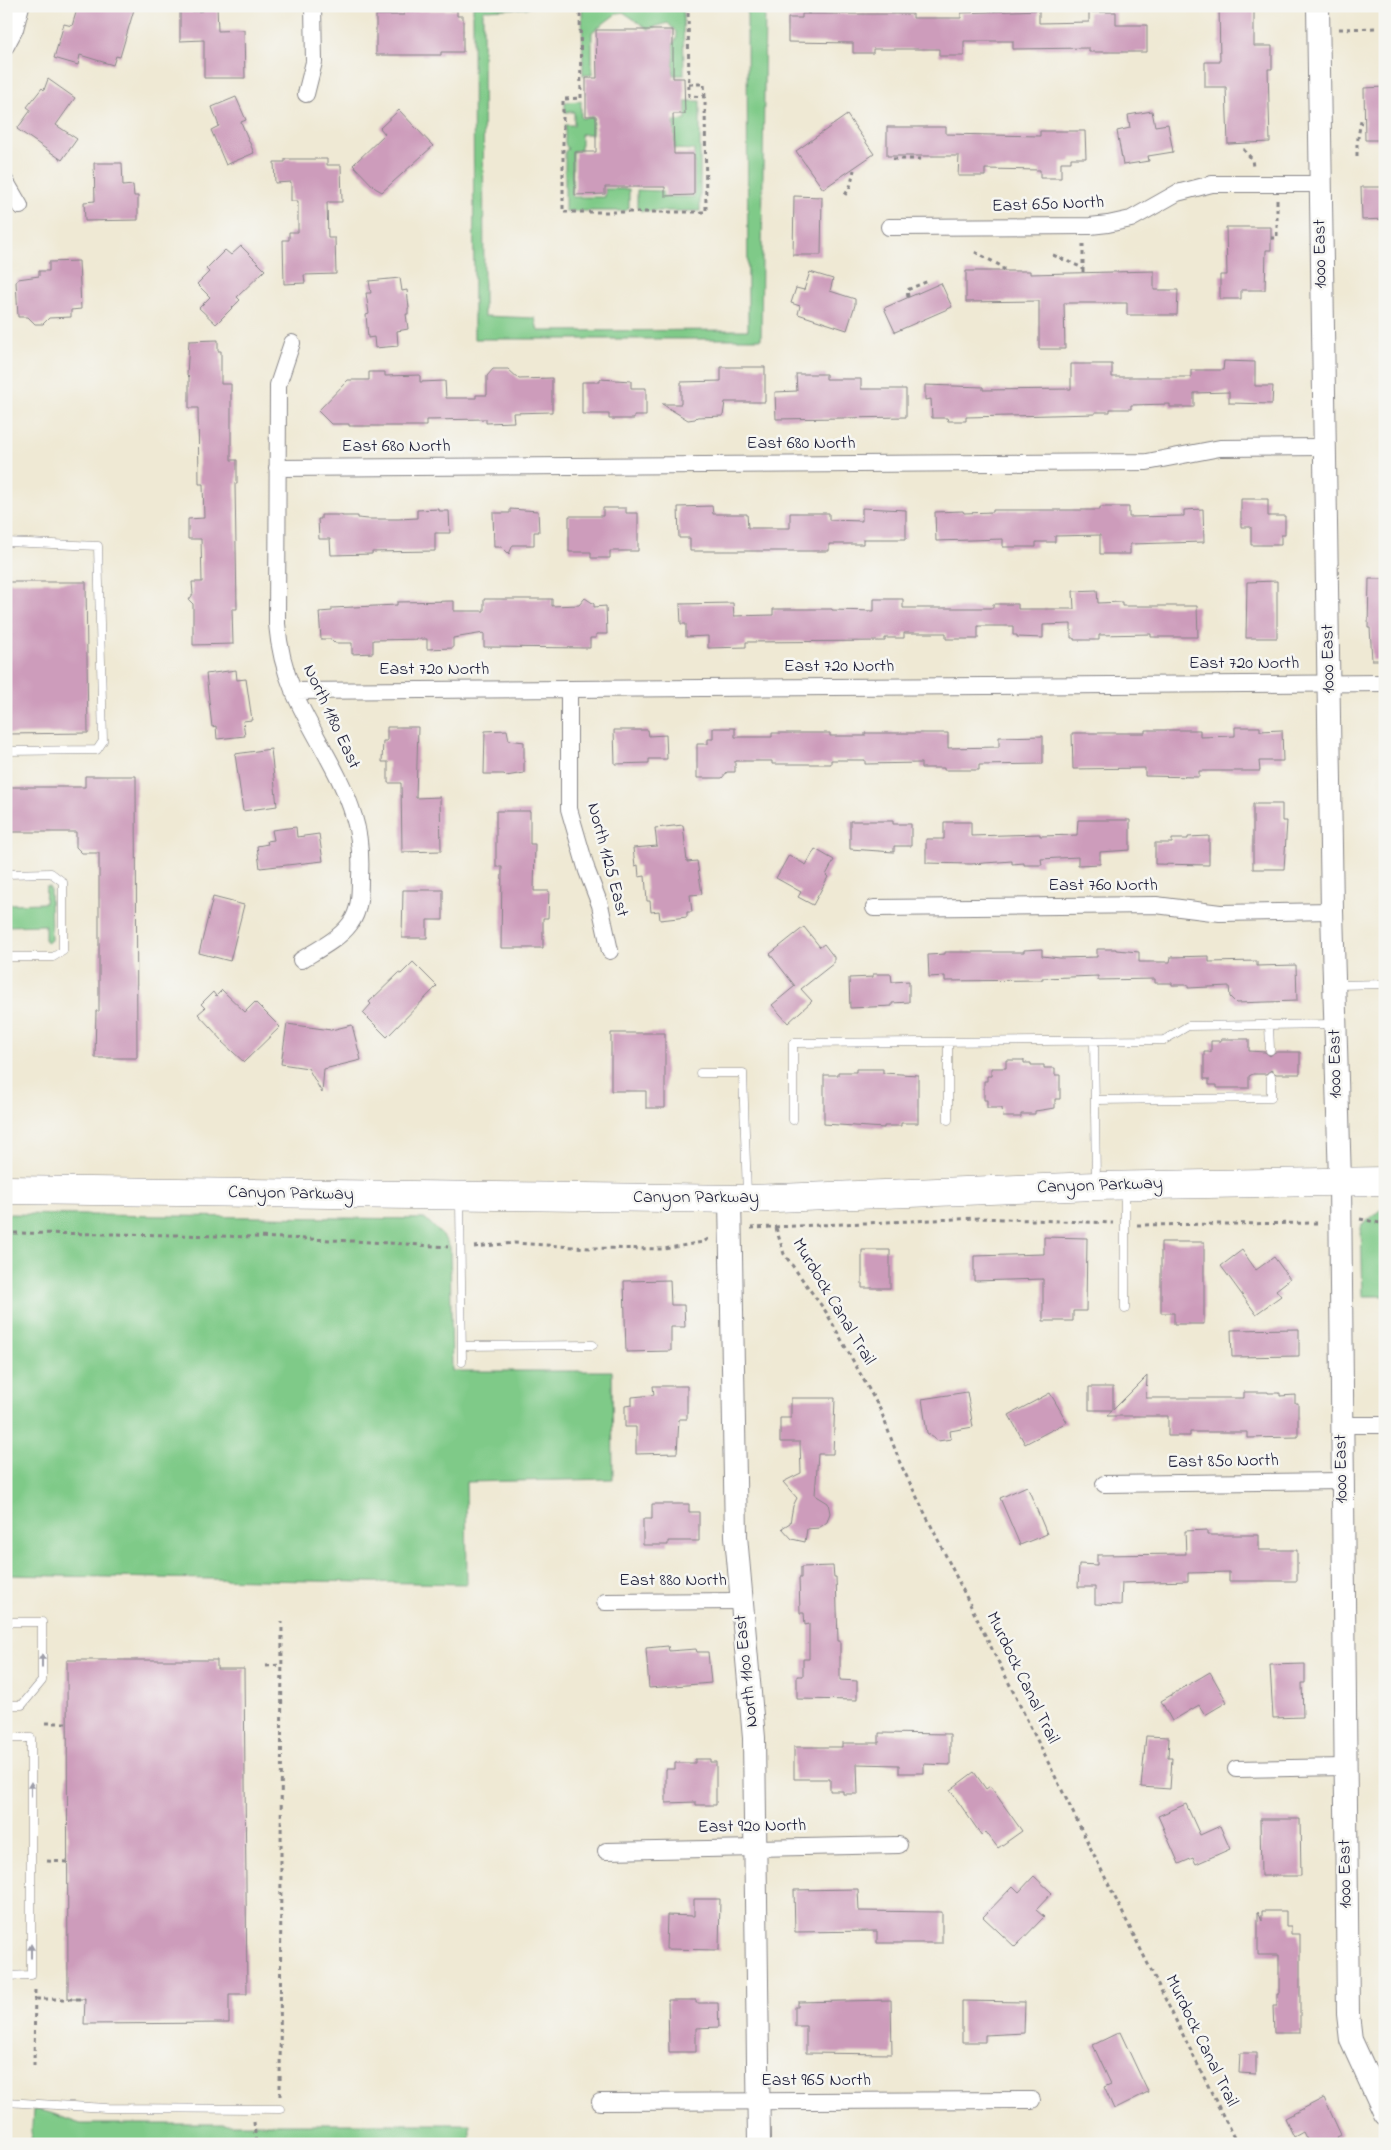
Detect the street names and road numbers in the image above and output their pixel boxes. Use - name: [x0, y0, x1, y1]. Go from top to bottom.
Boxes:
- street label: East 650 North: [991, 190, 1105, 220]
- street label: 1000 East: [1307, 219, 1335, 289]
- street label: East 680 North: [747, 431, 855, 457]
- street label: East 680 North: [342, 434, 450, 460]
- street label: 1000 East: [1315, 624, 1343, 694]
- street label: East 720 North: [1189, 651, 1299, 677]
- street label: East 720 North: [784, 654, 894, 680]
- street label: East 720 North: [379, 657, 489, 683]
- street label: North 1180 East: [295, 661, 367, 773]
- street label: North 1125 East: [579, 800, 635, 920]
- street label: East 760 North: [1048, 873, 1158, 899]
- street label: 1000 East: [1322, 1029, 1350, 1099]
- street label: Canyon Parkway: [1037, 1171, 1163, 1201]
- street label: Canyon Parkway: [228, 1180, 354, 1208]
- street label: Canyon Parkway: [633, 1185, 759, 1211]
- street label: Murdock Canal Trail: [785, 1234, 881, 1370]
- street label: 1000 East: [1328, 1434, 1356, 1504]
- street label: East 850 North: [1167, 1448, 1279, 1476]
- street label: East 880 North: [619, 1568, 727, 1594]
- street label: Murdock Canal Trail: [979, 1607, 1065, 1749]
- street label: North 1100 East: [728, 1613, 766, 1729]
- street label: East 920 North: [697, 1813, 807, 1841]
- street label: 1000 East: [1332, 1839, 1360, 1909]
- street label: Murdock Canal Trail: [1158, 1970, 1244, 2112]
- street label: East 965 North: [761, 2068, 871, 2094]

